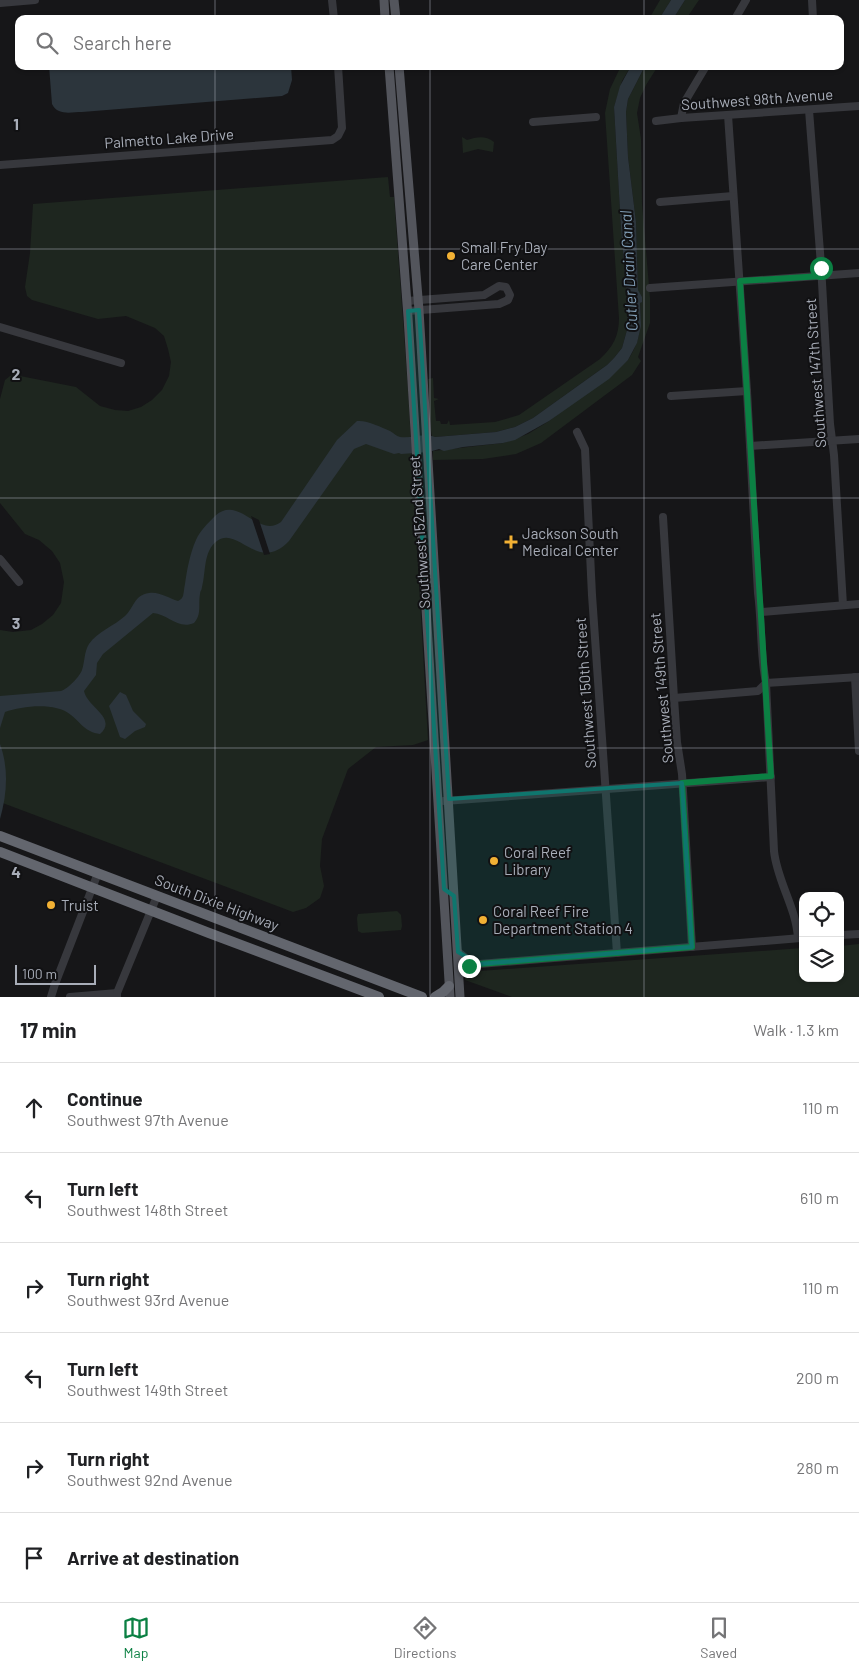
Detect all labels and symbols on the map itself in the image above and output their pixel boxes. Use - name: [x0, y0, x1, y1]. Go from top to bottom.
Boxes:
- street label: Southwest 98th Avenue: [680, 85, 834, 113]
- text: 1: [13, 114, 19, 133]
- street label: Palmetto Lake Drive: [104, 124, 234, 152]
- water label: Cutler Drain Canal: [615, 210, 641, 332]
- place label: Small Fry Day Care Center: [461, 238, 548, 273]
- marker: Small Fry Day Care Center: [445, 250, 457, 262]
- route start: [810, 257, 833, 280]
- street label: Southwest 147th Street: [801, 297, 829, 449]
- text: 2: [12, 364, 21, 383]
- street label: Southwest 152nd Street: [405, 455, 433, 609]
- place label: Jackson South Medical Center: [522, 524, 619, 559]
- marker: Jackson South Medical Center: [504, 535, 518, 549]
- street label: Southwest 149th Street: [645, 612, 677, 764]
- text: 3: [12, 613, 20, 632]
- street label: Southwest 150th Street: [571, 617, 599, 769]
- place label: Coral Reef Library: [504, 843, 571, 878]
- marker: Coral Reef Library: [488, 855, 500, 867]
- text: 4: [11, 862, 21, 881]
- street label: South Dixie Highway: [152, 870, 282, 934]
- place label: Truist: [61, 896, 99, 914]
- marker: Truist: [45, 899, 57, 911]
- place label: Coral Reef Fire Department Station 4: [493, 902, 633, 937]
- marker: Coral Reef Fire Department Station 4: [477, 914, 489, 926]
- route end: [458, 955, 481, 978]
- scale bar: [15, 962, 96, 985]

